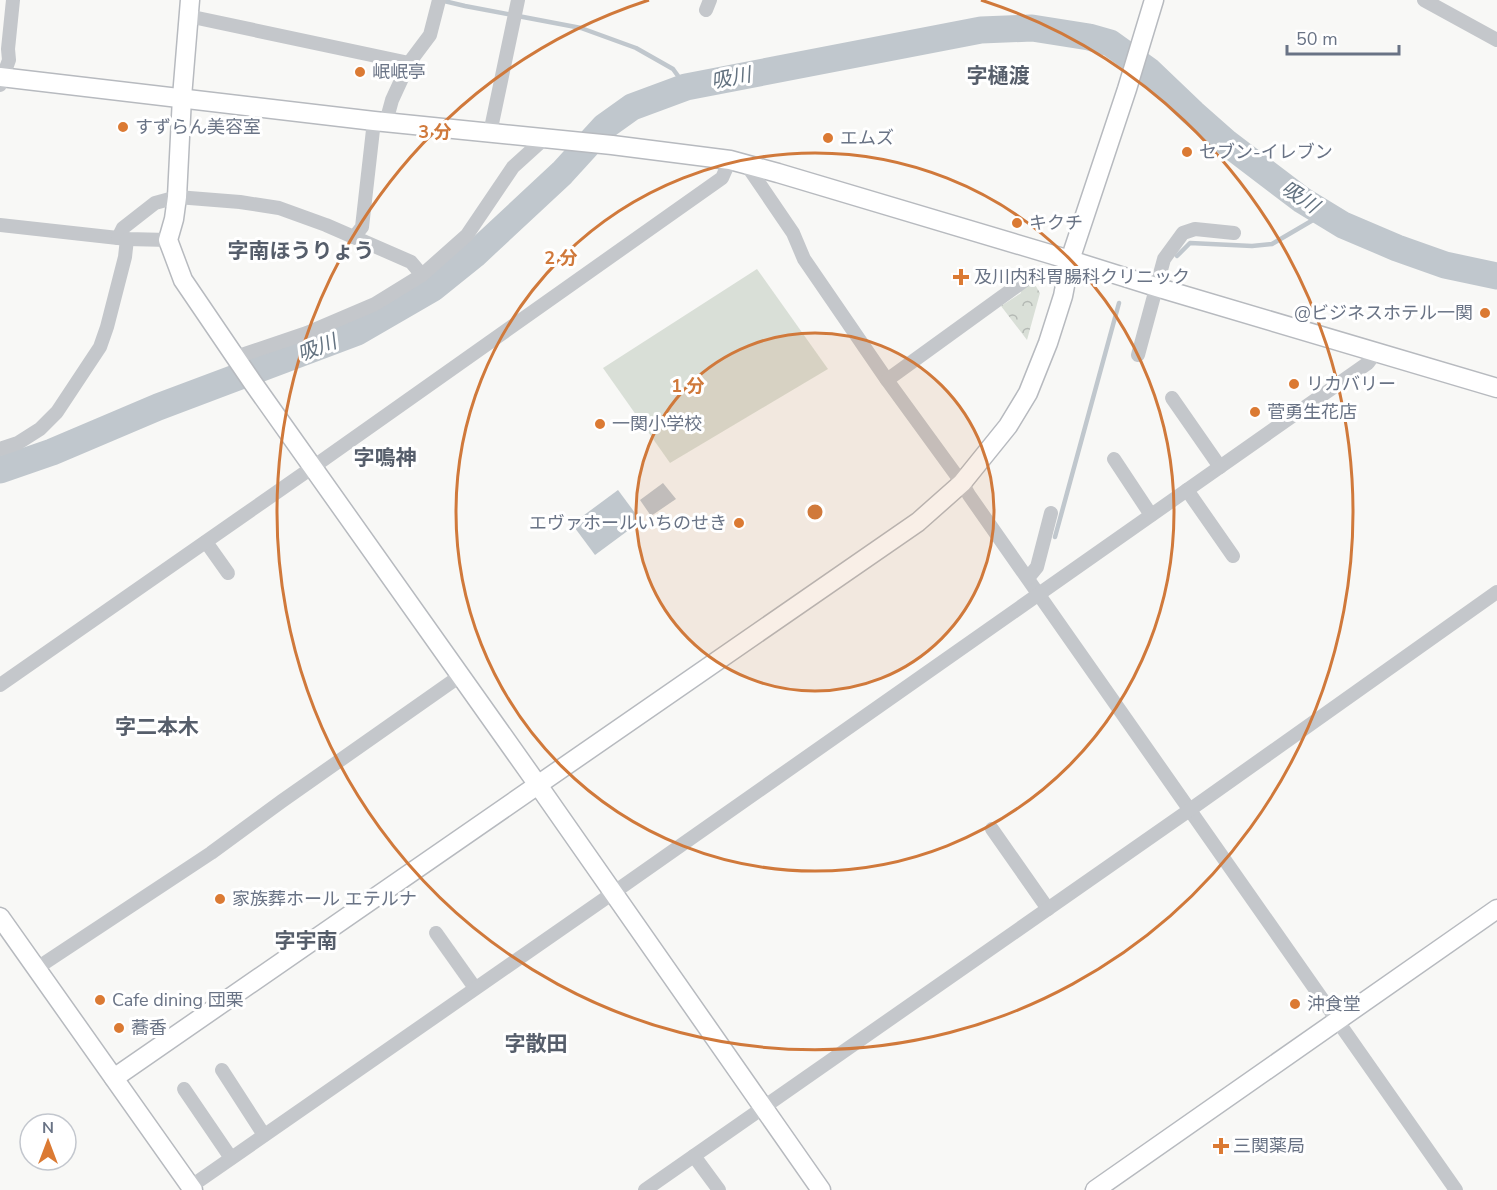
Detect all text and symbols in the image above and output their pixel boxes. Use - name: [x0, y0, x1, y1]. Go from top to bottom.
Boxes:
- scale bar: [1287, 18, 1400, 56]
- text: 50 m: [1296, 27, 1338, 51]
- place label: 岷岷亭: [372, 60, 426, 84]
- water label: 吸川: [709, 61, 755, 95]
- district label: 字樋渡: [967, 62, 1030, 90]
- marker: 岷岷亭: [353, 65, 367, 79]
- place label: すずらん美容室: [135, 115, 261, 139]
- marker: すずらん美容室: [116, 120, 130, 134]
- text: 3 分: [418, 120, 452, 144]
- place label: エムズ: [840, 126, 894, 150]
- marker: エムズ: [821, 131, 835, 145]
- place label: セブン-イレブン: [1199, 140, 1333, 164]
- marker: セブン-イレブン: [1180, 145, 1194, 159]
- water label: 吸川: [1276, 175, 1326, 220]
- place label: キクチ: [1029, 211, 1083, 235]
- marker: キクチ: [1010, 216, 1024, 230]
- district label: 字南ほうりょう: [228, 237, 375, 265]
- text: 2 分: [544, 246, 578, 270]
- place label: 及川内科胃腸科クリニック: [974, 265, 1190, 289]
- marker: 及川内科胃腸科クリニック: [952, 268, 970, 286]
- place label: @ビジネスホテル一関: [1294, 301, 1473, 325]
- marker: @ビジネスホテル一関: [1478, 306, 1492, 320]
- water label: 吸川: [293, 328, 342, 368]
- place label: リカバリー: [1306, 372, 1396, 396]
- text: 1 分: [671, 374, 705, 398]
- marker: リカバリー: [1287, 377, 1301, 391]
- place label: 菅勇生花店: [1267, 400, 1357, 424]
- marker: 菅勇生花店: [1248, 405, 1262, 419]
- place label: 一関小学校: [612, 412, 702, 436]
- marker: 一関小学校: [593, 417, 607, 431]
- district label: 字鳴神: [354, 444, 417, 472]
- centre of rings: [805, 502, 825, 522]
- place label: エヴァホールいちのせき: [529, 511, 727, 535]
- marker: エヴァホールいちのせき: [732, 516, 746, 530]
- district label: 字二本木: [115, 713, 199, 741]
- place label: 家族葬ホール エテルナ: [232, 887, 417, 911]
- marker: 家族葬ホール エテルナ: [213, 892, 227, 906]
- district label: 字宇南: [275, 927, 338, 955]
- place label: Cafe dining 団栗: [112, 988, 244, 1012]
- place label: 沖食堂: [1307, 992, 1361, 1016]
- marker: Cafe dining 団栗: [93, 993, 107, 1007]
- marker: 沖食堂: [1288, 997, 1302, 1011]
- place label: 蕎香: [131, 1016, 167, 1040]
- marker: 蕎香: [112, 1021, 126, 1035]
- district label: 字散田: [505, 1030, 568, 1058]
- north arrow: [18, 1112, 78, 1172]
- text: N: [42, 1117, 54, 1139]
- place label: 三関薬局: [1233, 1134, 1305, 1158]
- marker: 三関薬局: [1214, 1139, 1228, 1153]

